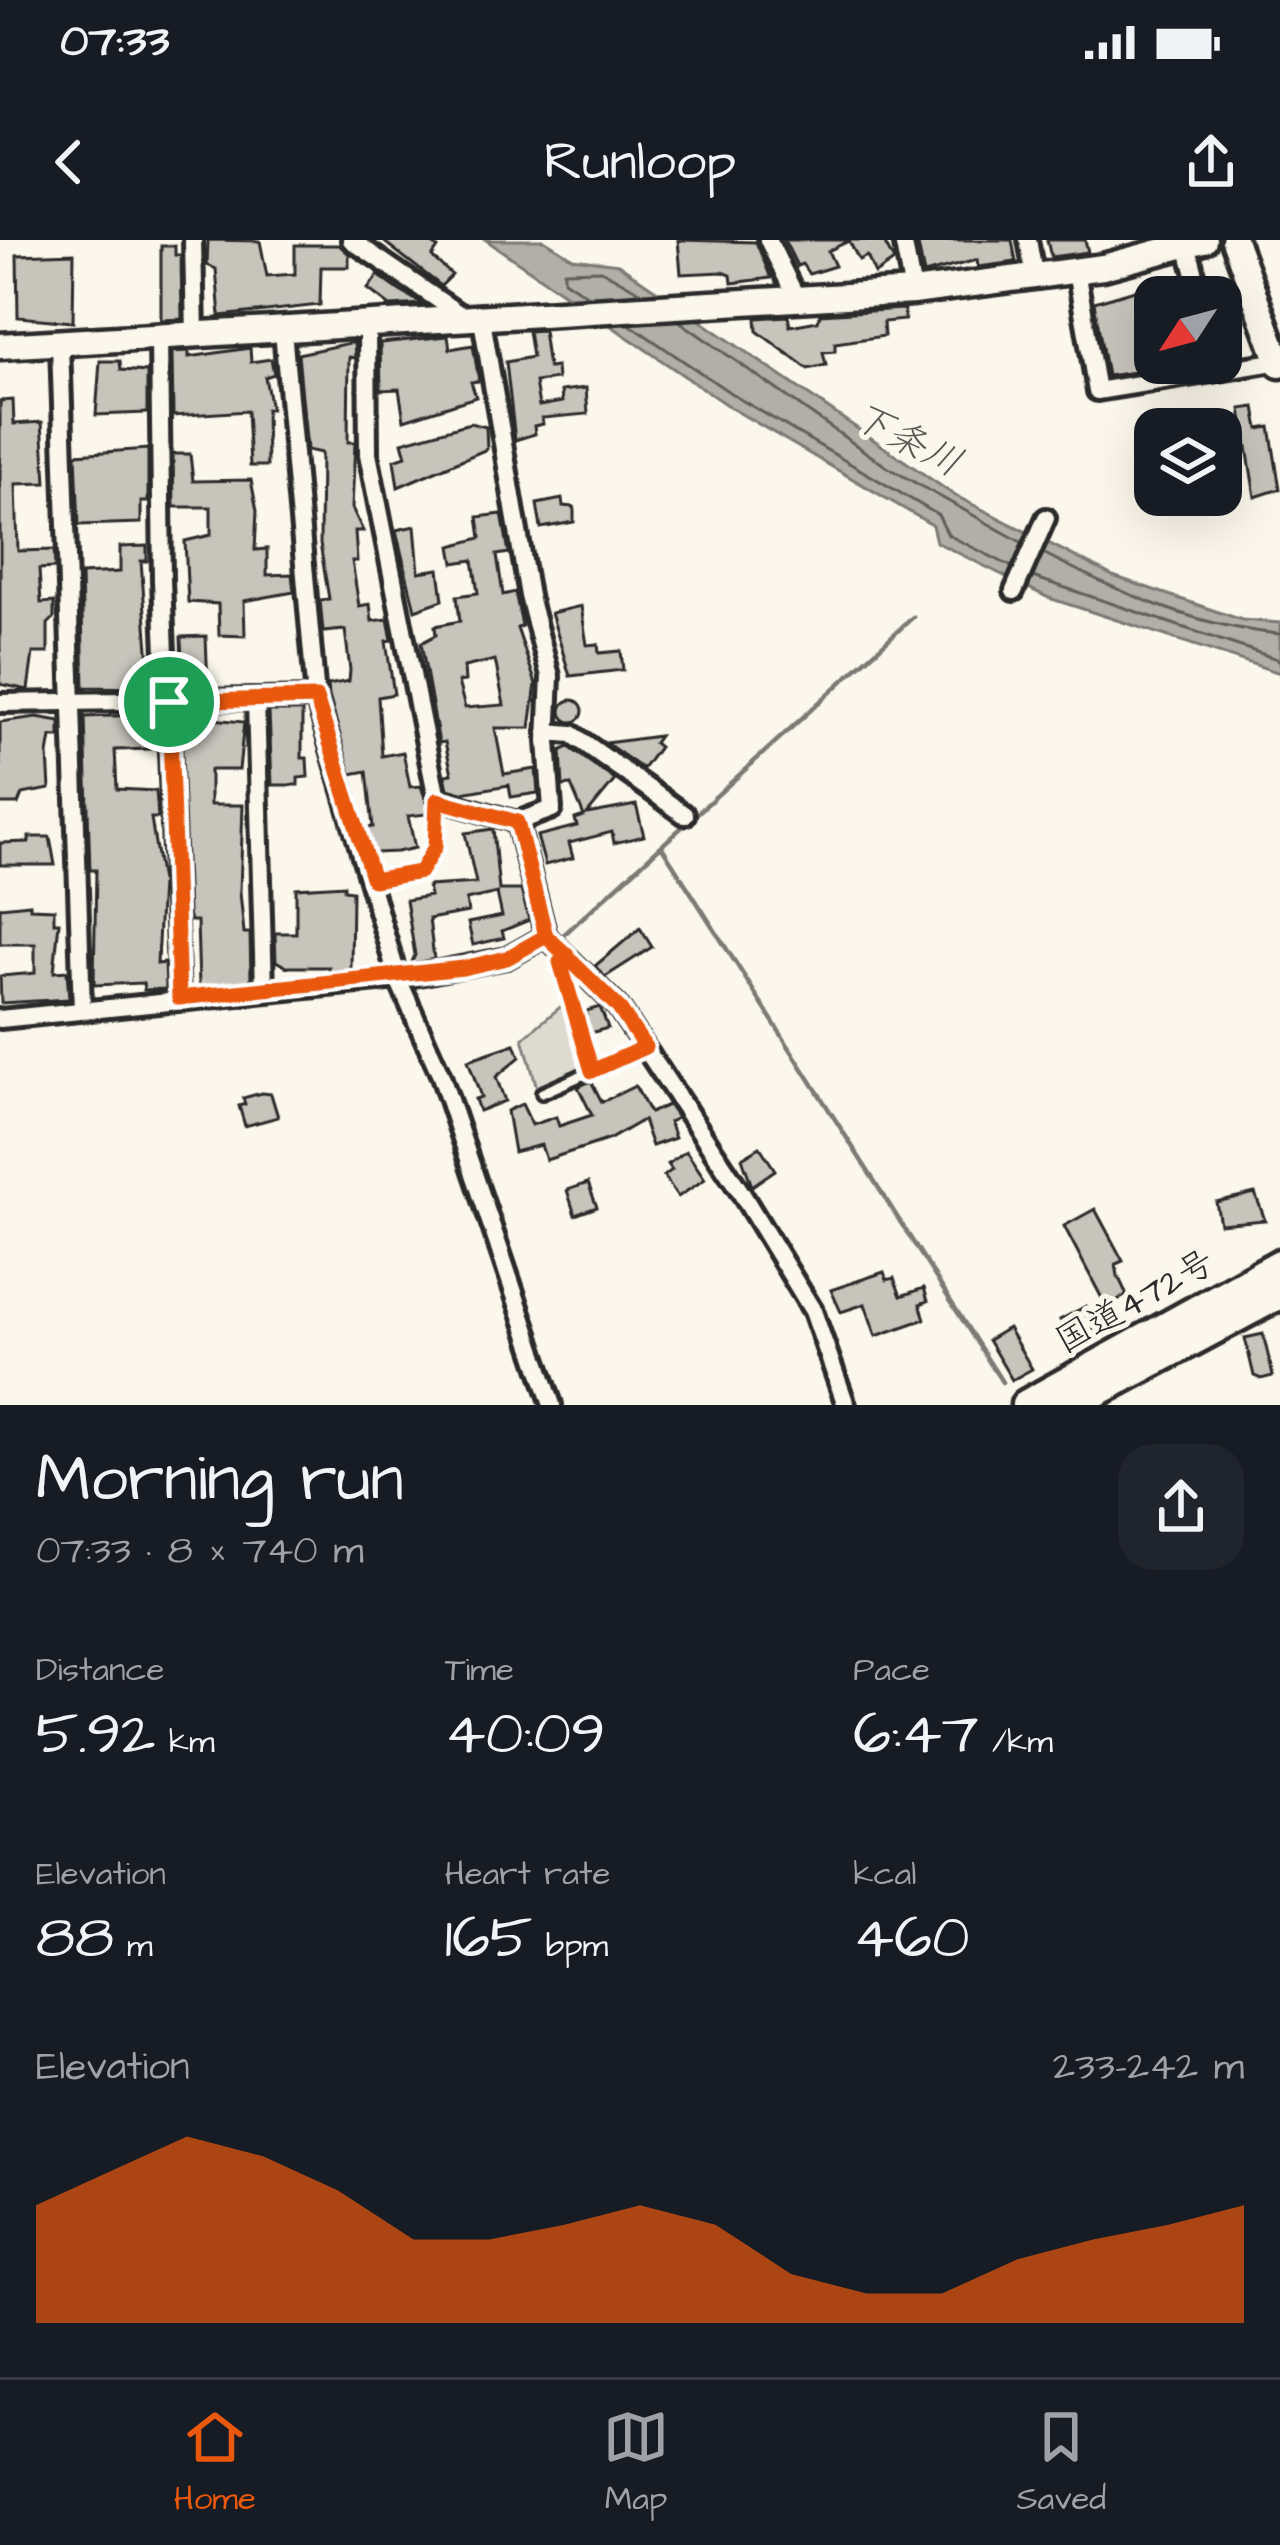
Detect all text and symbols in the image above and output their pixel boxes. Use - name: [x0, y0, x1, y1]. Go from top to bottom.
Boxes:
- text: 07:33: [60, 11, 169, 73]
- text: Runloop: [544, 125, 736, 200]
- icon: back: [36, 129, 102, 195]
- icon: share: [1178, 129, 1244, 195]
- north arrow: [1134, 276, 1242, 384]
- map controls: [1134, 276, 1242, 516]
- water label: 下条川: [842, 390, 971, 491]
- button: layers: [1134, 408, 1242, 516]
- pin: [118, 651, 220, 753]
- icon: arrive: [136, 669, 202, 735]
- street label: 国道472号: [1046, 1237, 1224, 1367]
- text: Morning run: [36, 1434, 404, 1526]
- button: share: [1118, 1444, 1244, 1570]
- text: 07:33 · 8 × 740 m: [36, 1525, 364, 1579]
- text: Distance: [36, 1647, 164, 1693]
- text: Time: [445, 1647, 514, 1693]
- text: Pace: [853, 1647, 930, 1693]
- text: 5.92: [36, 1693, 155, 1776]
- text: 40:09: [445, 1693, 605, 1776]
- text: 6:47: [853, 1693, 979, 1776]
- text: km: [155, 1719, 215, 1765]
- text: /km: [979, 1719, 1053, 1765]
- text: Elevation: [36, 1851, 166, 1897]
- text: Heart rate: [445, 1851, 610, 1897]
- text: kcal: [853, 1851, 916, 1897]
- text: 88: [36, 1897, 114, 1980]
- text: 165: [445, 1897, 532, 1980]
- text: 460: [853, 1897, 970, 1980]
- text: m: [114, 1923, 153, 1969]
- text: bpm: [532, 1923, 608, 1969]
- text: Elevation: [36, 2041, 190, 2095]
- text: 233–242 m: [1053, 2041, 1244, 2095]
- tab: Home: [174, 2404, 256, 2522]
- tab: Map: [603, 2404, 669, 2522]
- tab: Saved: [1016, 2404, 1106, 2522]

